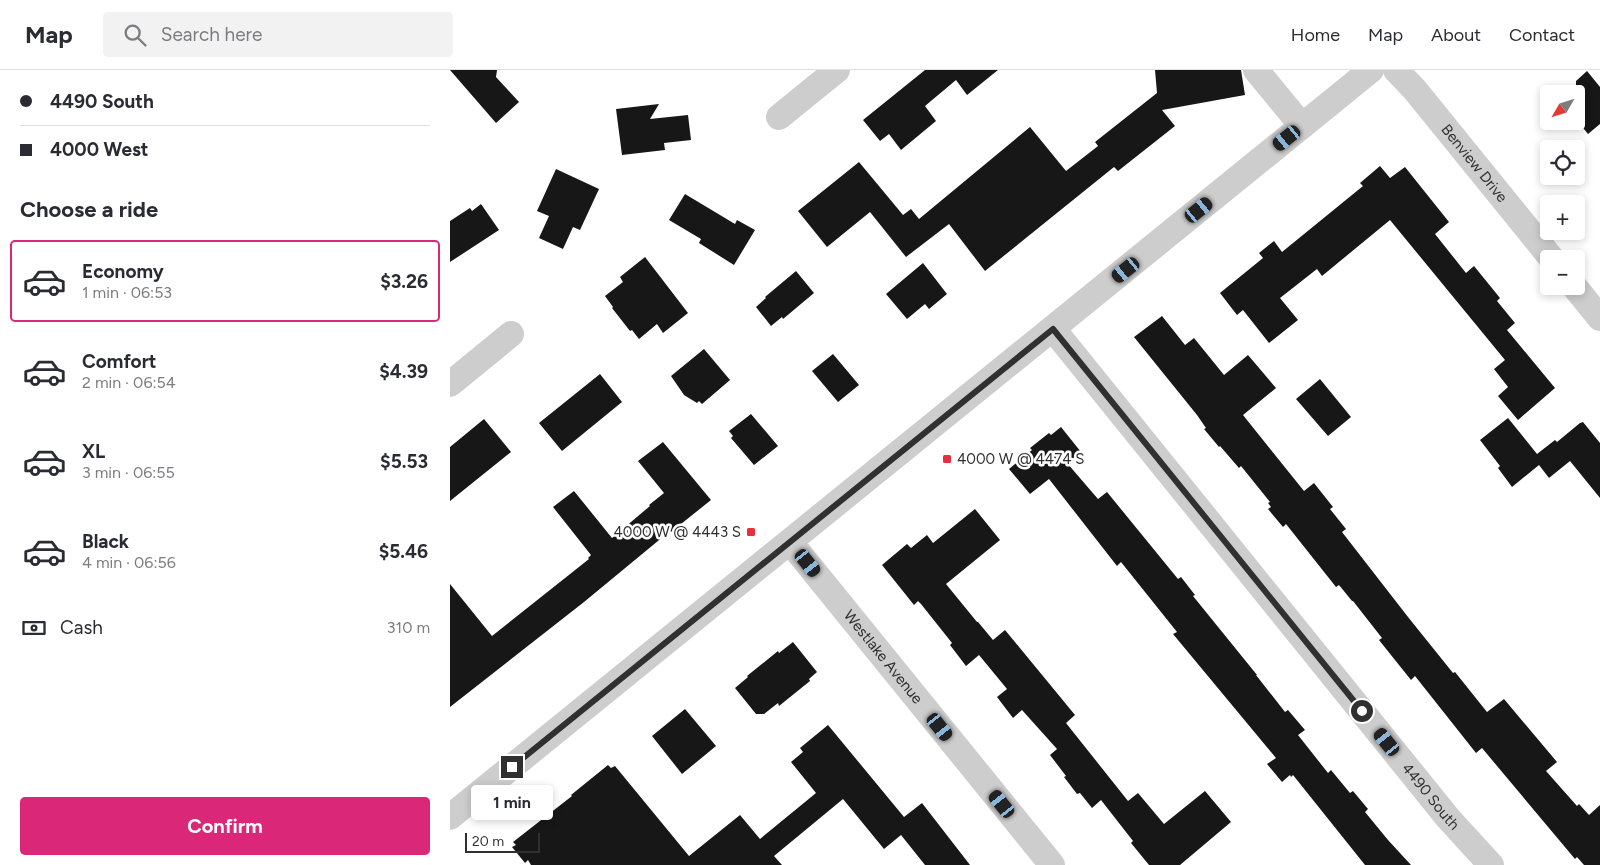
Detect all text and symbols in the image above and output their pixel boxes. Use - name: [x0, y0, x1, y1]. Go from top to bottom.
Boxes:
- search box: [103, 12, 453, 57]
- text: Map: [25, 20, 73, 49]
- icon: search: [121, 21, 149, 49]
- text: Search here: [161, 23, 262, 46]
- text: Home: [1291, 24, 1340, 46]
- text: Map: [1368, 24, 1403, 46]
- text: About: [1431, 24, 1481, 46]
- text: Contact: [1509, 24, 1575, 46]
- north arrow: [1540, 85, 1585, 130]
- map controls: [1540, 85, 1585, 295]
- text: 4490 South: [50, 90, 154, 113]
- street label: Benview Drive: [1438, 121, 1511, 206]
- car: [1270, 123, 1303, 153]
- text: 4000 West: [50, 138, 148, 161]
- button: locate: [1540, 140, 1585, 185]
- car: [1182, 195, 1215, 225]
- button: +: [1540, 195, 1585, 240]
- text: Choose a ride: [20, 196, 158, 223]
- button: −: [1540, 250, 1585, 295]
- car: [1109, 255, 1142, 285]
- icon: car: [22, 259, 67, 304]
- text: Economy: [82, 260, 164, 283]
- text: $3.26: [380, 270, 428, 293]
- text: 1 min · 06:53: [82, 283, 172, 302]
- icon: car: [22, 349, 67, 394]
- text: Comfort: [82, 350, 157, 373]
- text: $4.39: [379, 360, 428, 383]
- text: 2 min · 06:54: [82, 373, 176, 392]
- icon: car: [22, 439, 67, 484]
- text: XL: [82, 440, 105, 463]
- text: $5.53: [380, 450, 428, 473]
- place label: 4000 W @ 4474 S: [957, 450, 1084, 468]
- marker: 4000 W @ 4474 S: [941, 453, 953, 465]
- text: 3 min · 06:55: [82, 463, 175, 482]
- place label: 4000 W @ 4443 S: [613, 523, 741, 541]
- marker: 4000 W @ 4443 S: [745, 526, 757, 538]
- icon: car: [22, 529, 67, 574]
- text: Black: [82, 530, 129, 553]
- text: $5.46: [379, 540, 428, 563]
- car: [792, 547, 823, 579]
- text: 4 min · 06:56: [82, 553, 176, 572]
- street label: Westlake Avenue: [840, 606, 927, 707]
- icon: cash: [20, 614, 48, 642]
- text: Cash: [60, 616, 103, 639]
- text: 310 m: [387, 618, 430, 637]
- route start: [1351, 700, 1373, 722]
- car: [924, 711, 955, 743]
- car: [1371, 726, 1402, 758]
- route end: [501, 756, 523, 778]
- street label: 4490 South: [1398, 759, 1463, 834]
- callout: 1 min: [471, 784, 553, 820]
- car: [986, 788, 1017, 820]
- text: 1 min: [493, 793, 531, 812]
- button: Confirm: [20, 797, 430, 855]
- scale bar: [465, 830, 540, 853]
- text: 20 m: [472, 833, 504, 850]

